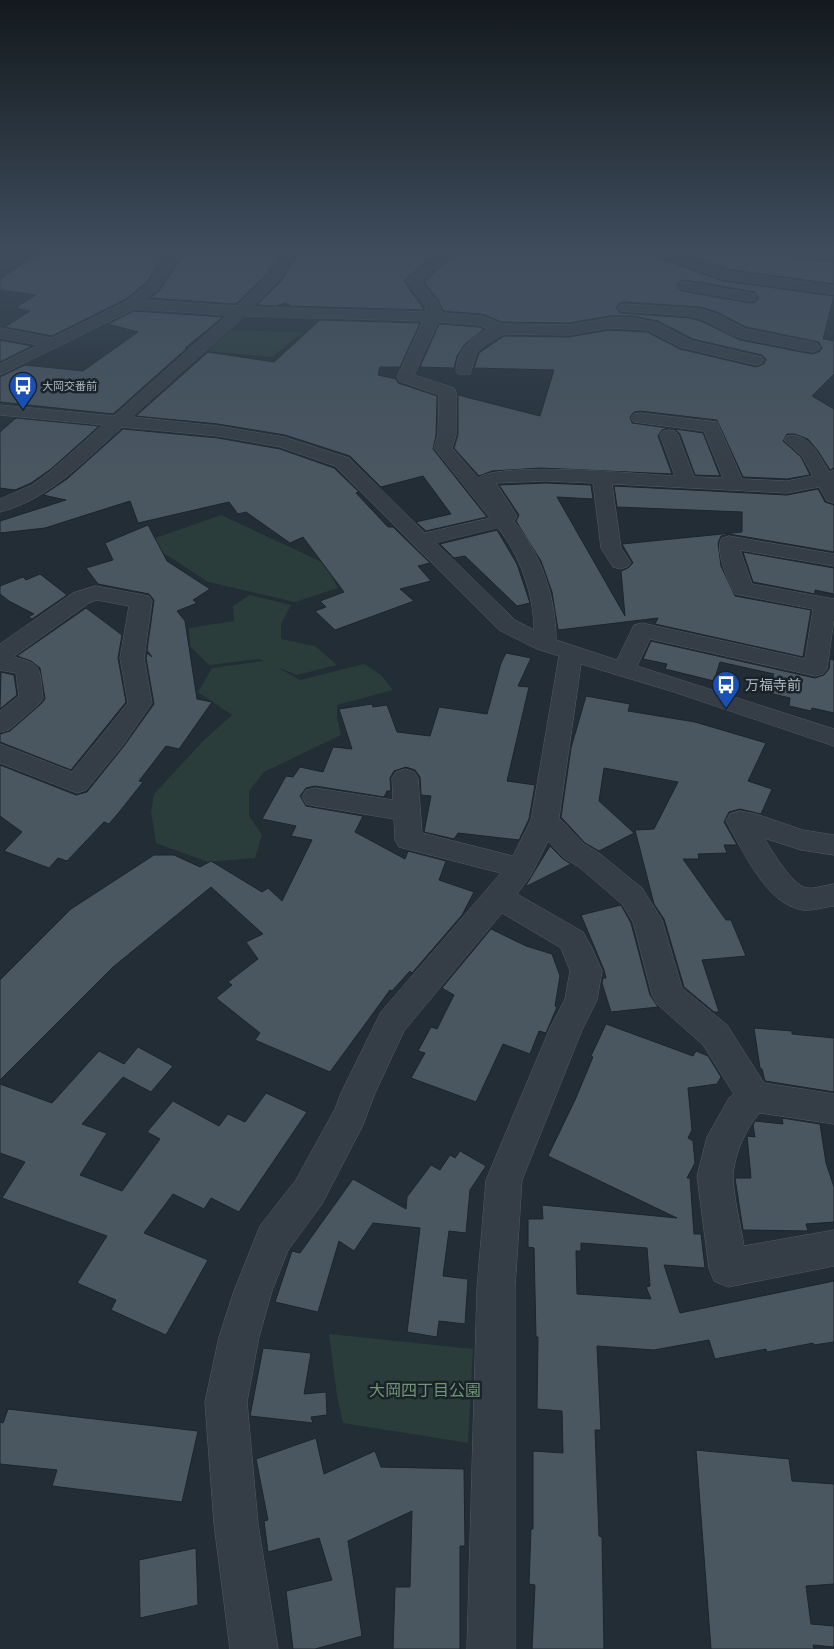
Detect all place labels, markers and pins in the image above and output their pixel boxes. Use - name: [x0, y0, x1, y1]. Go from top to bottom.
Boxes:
- bus stop icon: 大岡交番前: [8, 371, 38, 410]
- place label: 大岡交番前: [42, 380, 97, 393]
- bus stop icon: 万福寺前: [711, 670, 741, 709]
- place label: 万福寺前: [745, 677, 801, 694]

